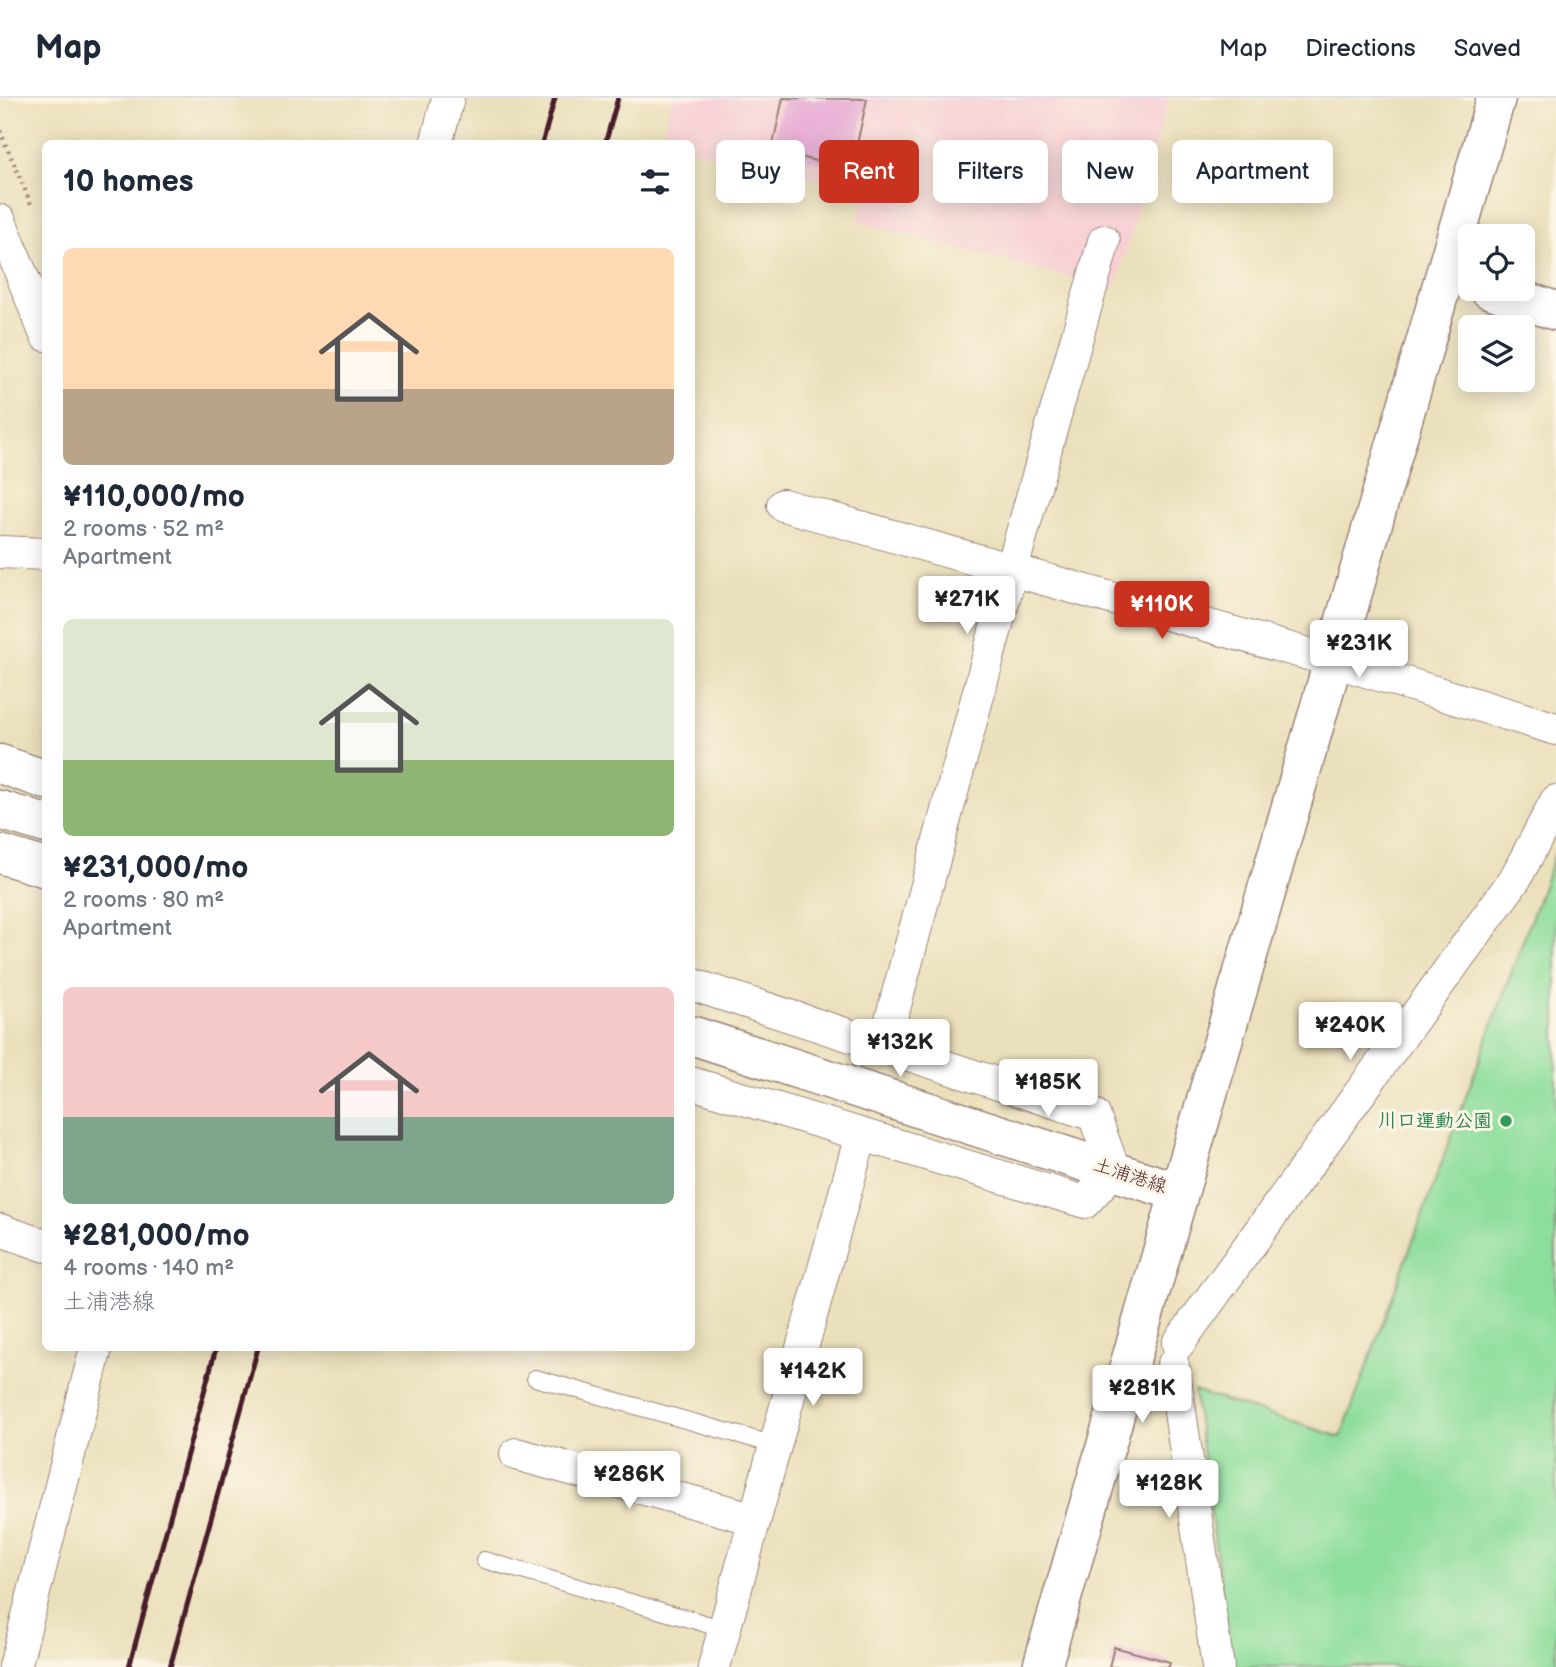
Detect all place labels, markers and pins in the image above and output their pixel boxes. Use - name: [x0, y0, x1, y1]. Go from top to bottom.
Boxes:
- pin: ¥271K: [918, 576, 1016, 636]
- pin: ¥110K: [1113, 582, 1211, 641]
- pin: ¥231K: [1310, 620, 1408, 680]
- pin: ¥240K: [1301, 1002, 1399, 1062]
- pin: ¥132K: [851, 1020, 949, 1079]
- pin: ¥185K: [999, 1060, 1097, 1119]
- place label: 川口運動公園: [1378, 1110, 1492, 1133]
- marker: 川口運動公園: [1498, 1113, 1514, 1129]
- pin: ¥142K: [764, 1348, 862, 1408]
- pin: ¥281K: [1093, 1366, 1191, 1425]
- pin: ¥286K: [580, 1452, 678, 1511]
- pin: ¥128K: [1120, 1460, 1218, 1520]

